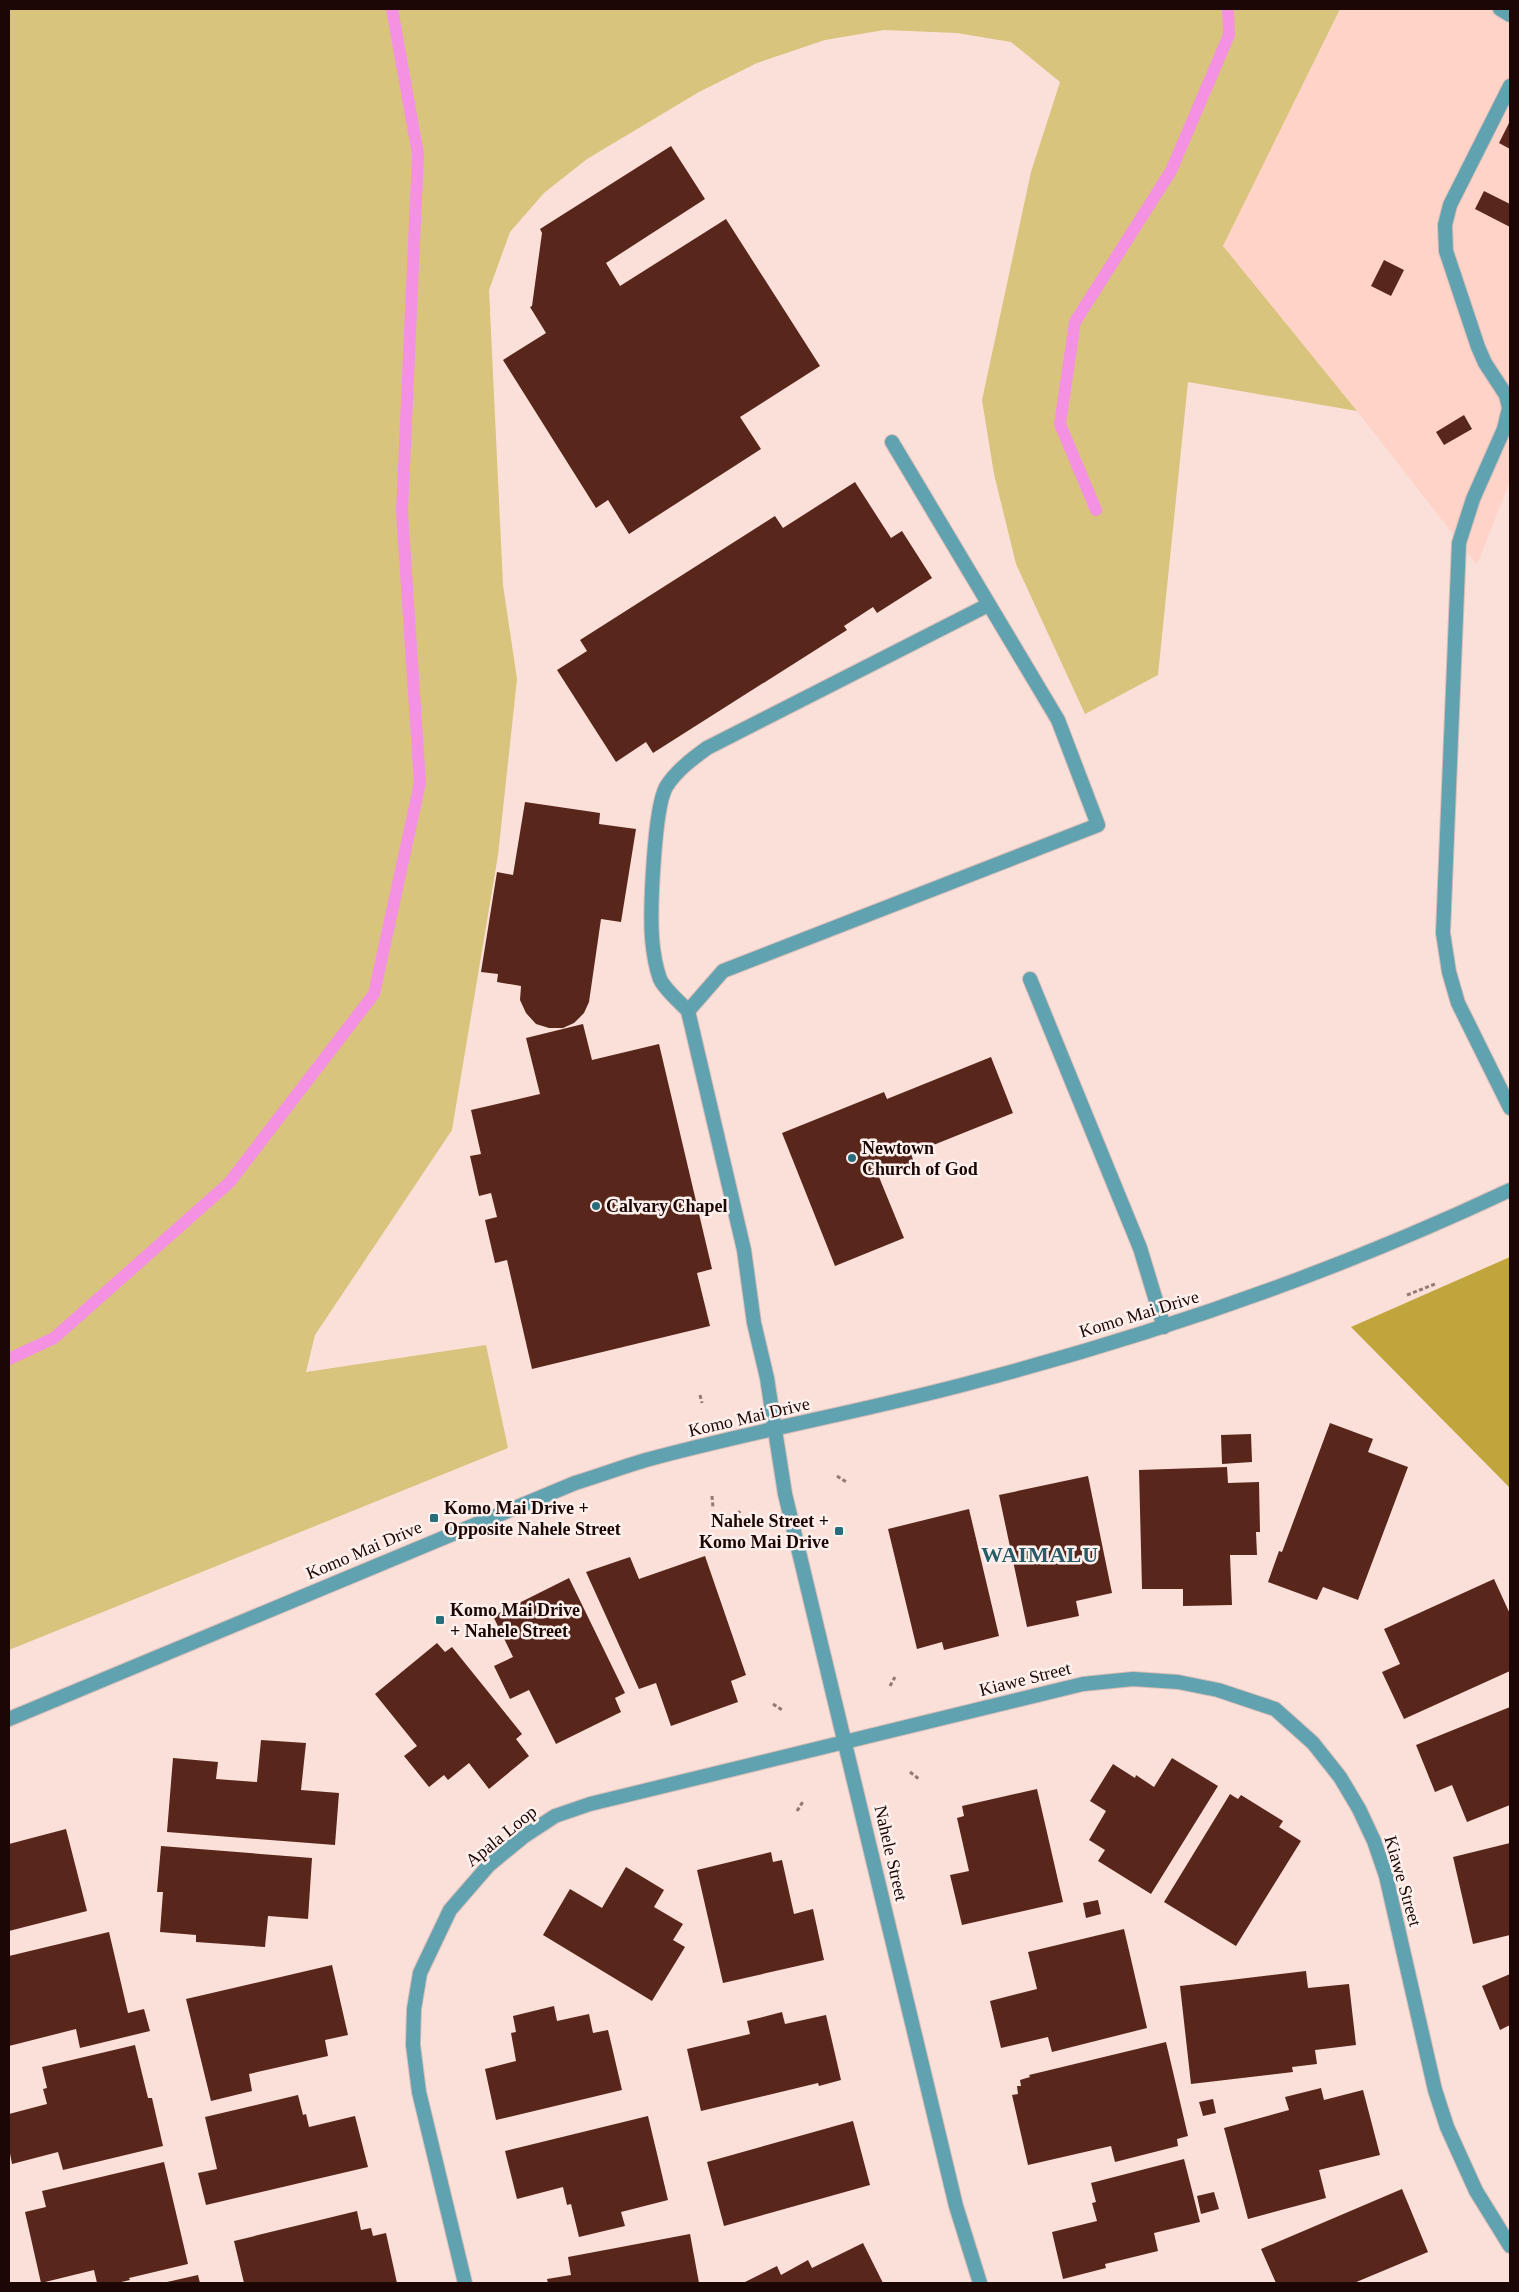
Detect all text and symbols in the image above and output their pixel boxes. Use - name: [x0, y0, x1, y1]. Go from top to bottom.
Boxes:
- place label: Newtown Church of God: [862, 1138, 978, 1179]
- marker: Newtown Church of God: [846, 1152, 858, 1164]
- place label: Calvary Chapel: [606, 1196, 728, 1216]
- marker: Calvary Chapel: [590, 1200, 602, 1212]
- street label: Komo Mai Drive: [1077, 1286, 1201, 1342]
- street label: Komo Mai Drive: [686, 1393, 812, 1441]
- place label: Komo Mai Drive + Opposite Nahele Street: [444, 1498, 621, 1539]
- place label: Nahele Street + Komo Mai Drive: [699, 1511, 829, 1552]
- marker: Komo Mai Drive + Opposite Nahele Street: [428, 1512, 440, 1524]
- street label: Komo Mai Drive: [303, 1517, 425, 1583]
- marker: Nahele Street + Komo Mai Drive: [833, 1525, 845, 1537]
- district label: WAIMALU: [981, 1542, 1099, 1567]
- place label: Komo Mai Drive + Nahele Street: [450, 1600, 580, 1641]
- marker: Komo Mai Drive + Nahele Street: [434, 1614, 446, 1626]
- street label: Kiawe Street: [977, 1658, 1073, 1700]
- street label: Apala Loop: [461, 1801, 541, 1871]
- street label: Nahele Street: [870, 1803, 912, 1903]
- street label: Kiawe Street: [1381, 1833, 1425, 1929]

